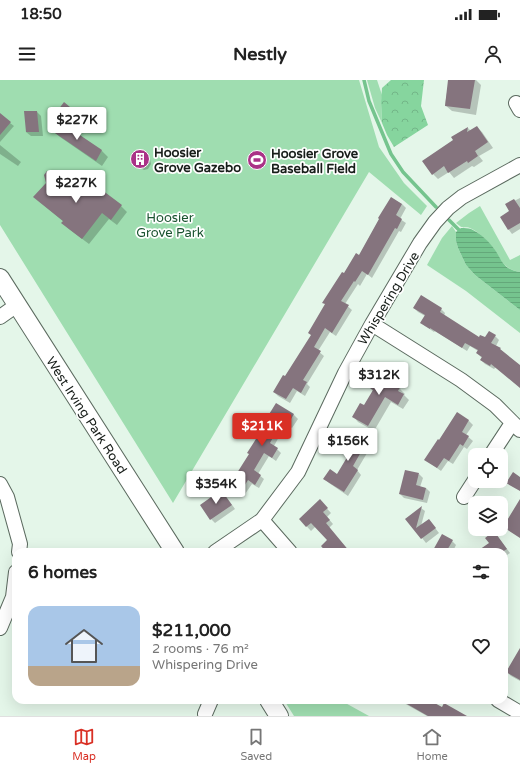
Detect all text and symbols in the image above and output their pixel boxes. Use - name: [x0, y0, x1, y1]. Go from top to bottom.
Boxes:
- text: 18:50: [20, 5, 62, 23]
- icon: menu: [16, 43, 38, 65]
- text: Nestly: [233, 43, 287, 65]
- icon: person: [482, 43, 504, 65]
- pin: $227K: [49, 107, 105, 141]
- text: $227K: [56, 112, 98, 128]
- place label: Hoosier Grove Gazebo: [154, 145, 241, 176]
- place label: Hoosier Grove Baseball Field: [271, 146, 359, 177]
- building icon: Hoosier Grove Gazebo: [129, 148, 151, 170]
- sports icon: Hoosier Grove Baseball Field: [246, 149, 268, 171]
- pin: $227K: [48, 170, 104, 204]
- text: $227K: [55, 175, 97, 191]
- park label: Hoosier Grove Park: [136, 210, 204, 241]
- street label: Whispering Drive: [355, 249, 423, 348]
- street label: West Irving Park Road: [42, 354, 130, 477]
- pin: $312K: [351, 362, 407, 396]
- text: $312K: [358, 367, 400, 383]
- pin: $211K: [234, 413, 290, 447]
- text: $211K: [241, 418, 283, 434]
- pin: $156K: [320, 428, 376, 462]
- text: $156K: [327, 433, 369, 449]
- map controls: [468, 448, 508, 536]
- button: locate: [468, 448, 508, 488]
- pin: $354K: [188, 471, 244, 505]
- text: $354K: [195, 476, 237, 492]
- button: layers: [468, 496, 508, 536]
- icon: filters: [470, 561, 492, 583]
- text: 6 homes: [28, 562, 97, 583]
- text: $211,000: [152, 620, 231, 641]
- icon: home: [60, 622, 108, 670]
- icon: heart: [470, 635, 492, 657]
- text: 2 rooms · 76 m²: [152, 641, 249, 657]
- text: Whispering Drive: [152, 657, 258, 673]
- tab: Map: [72, 726, 96, 763]
- tab: Saved: [240, 726, 272, 763]
- tab: Home: [417, 726, 448, 763]

